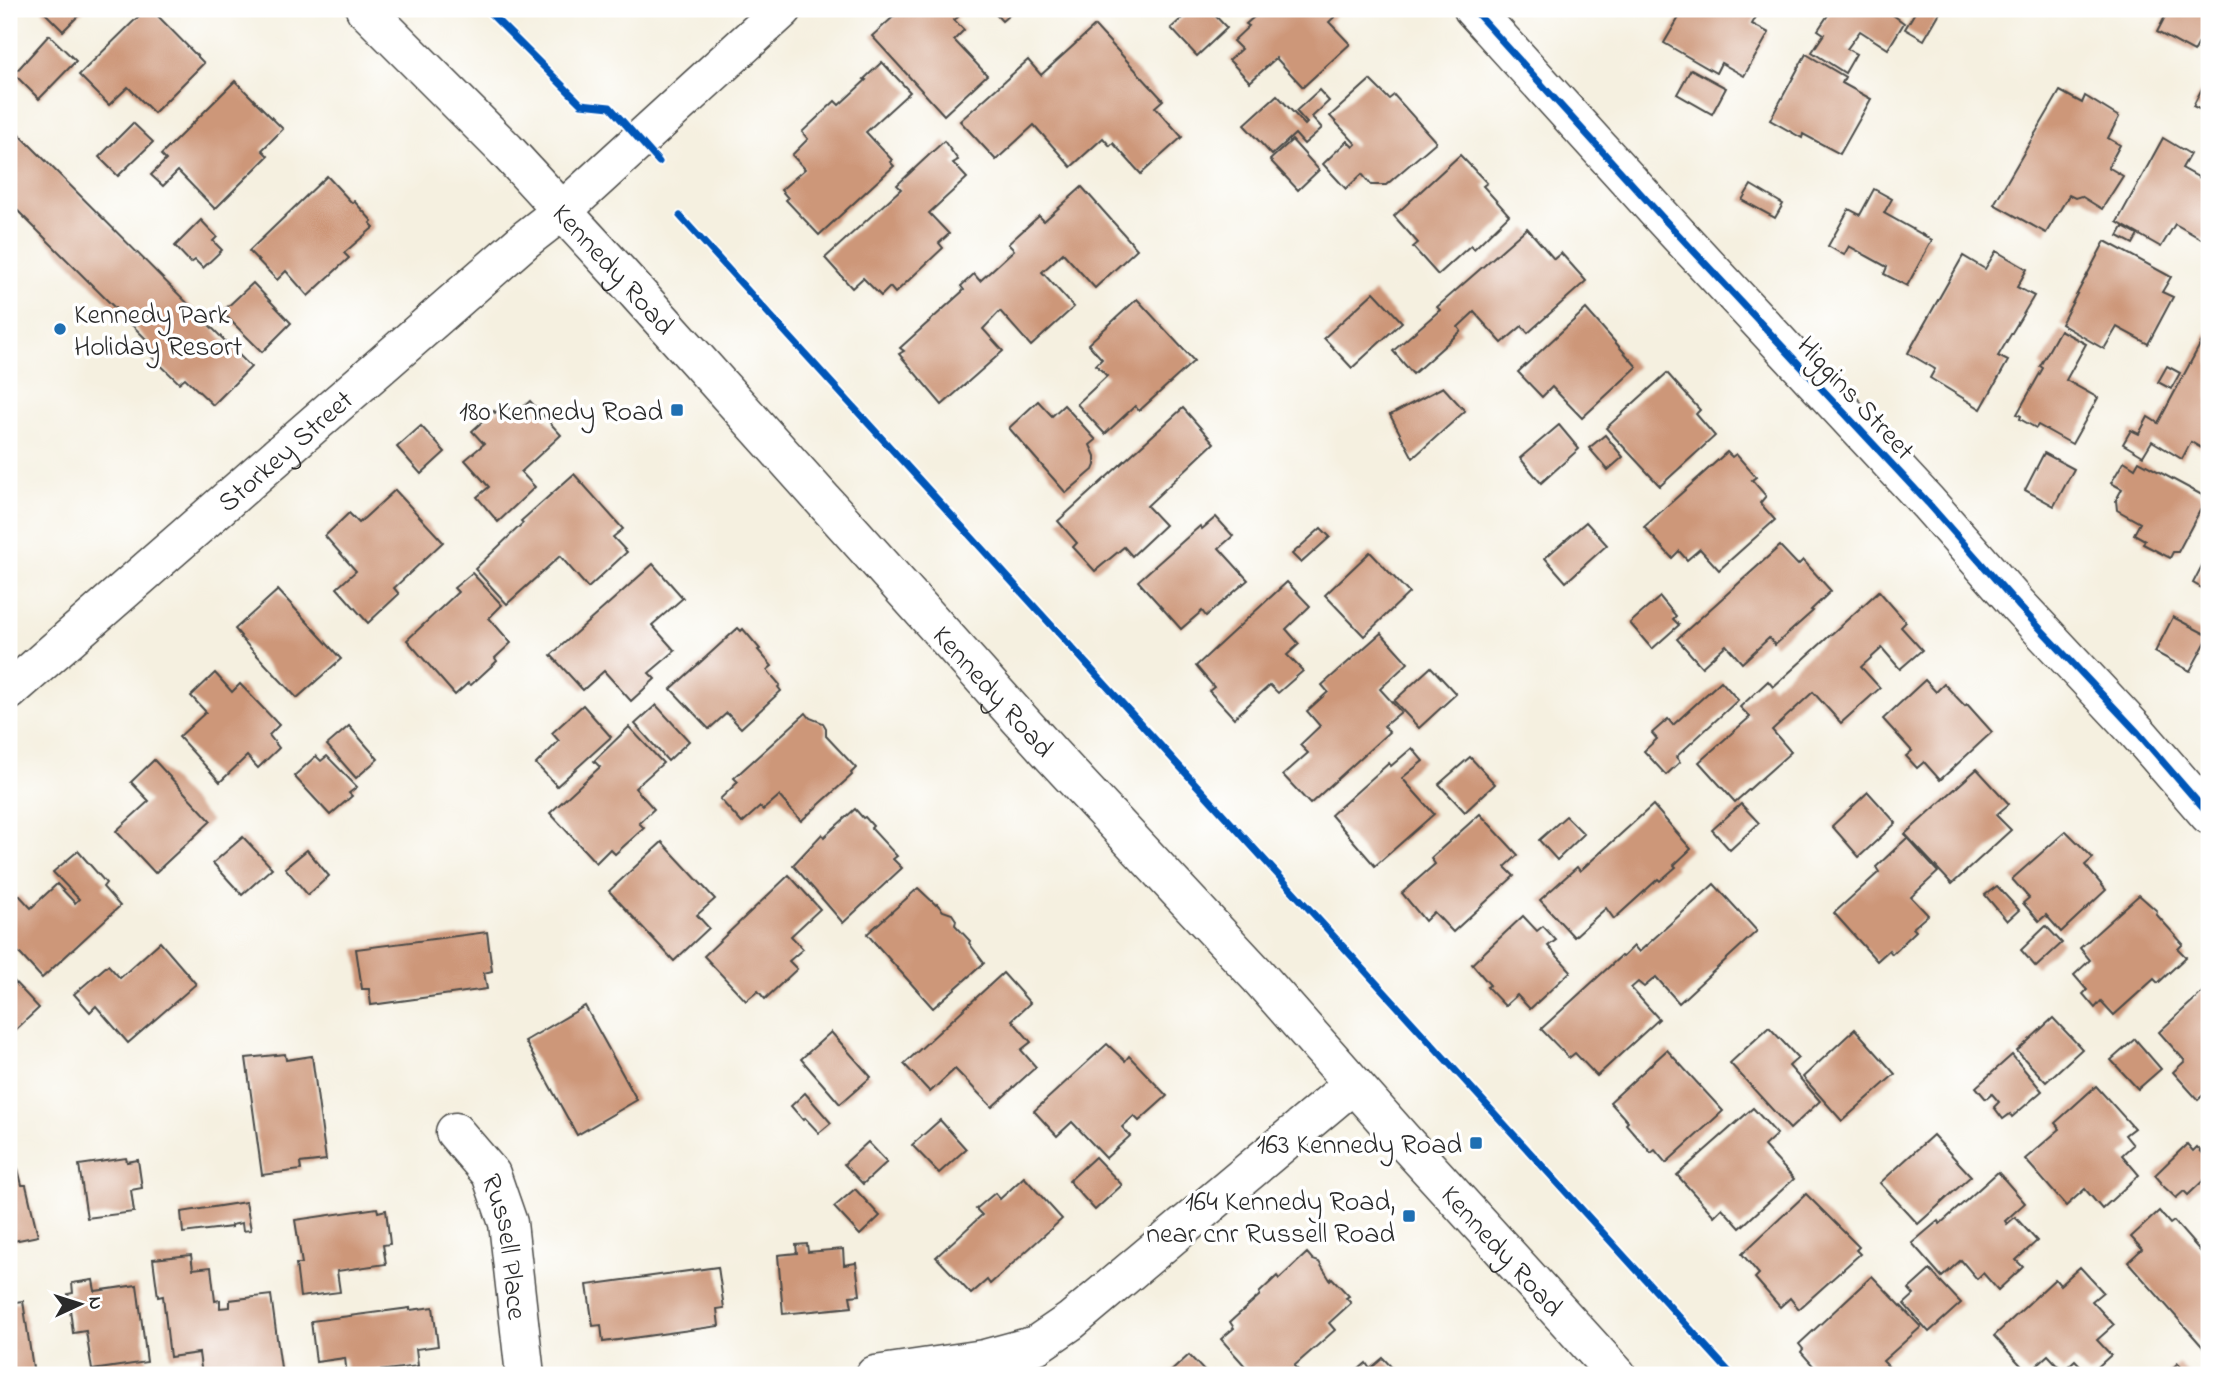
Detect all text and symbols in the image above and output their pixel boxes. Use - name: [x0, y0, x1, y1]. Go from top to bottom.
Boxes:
- street label: Kennedy Road: [541, 196, 683, 346]
- place label: Kennedy Park Holiday Resort: [74, 296, 242, 369]
- marker: Kennedy Park Holiday Resort: [52, 321, 68, 337]
- street label: Higgins Street: [1786, 328, 1923, 471]
- street label: Storkey Street: [210, 382, 364, 524]
- place label: 180 Kennedy Road: [459, 393, 663, 434]
- marker: 180 Kennedy Road: [669, 402, 685, 418]
- street label: Kennedy Road: [921, 618, 1062, 769]
- place label: 163 Kennedy Road: [1257, 1126, 1462, 1167]
- marker: 163 Kennedy Road: [1468, 1135, 1484, 1151]
- street label: Russell Place: [468, 1169, 536, 1322]
- street label: Kennedy Road: [1430, 1177, 1572, 1327]
- place label: 164 Kennedy Road, near cnr Russell Road: [1146, 1183, 1395, 1256]
- marker: 164 Kennedy Road, near cnr Russell Road: [1401, 1208, 1417, 1224]
- north arrow: [46, 1268, 116, 1338]
- text: N: [81, 1296, 108, 1311]

